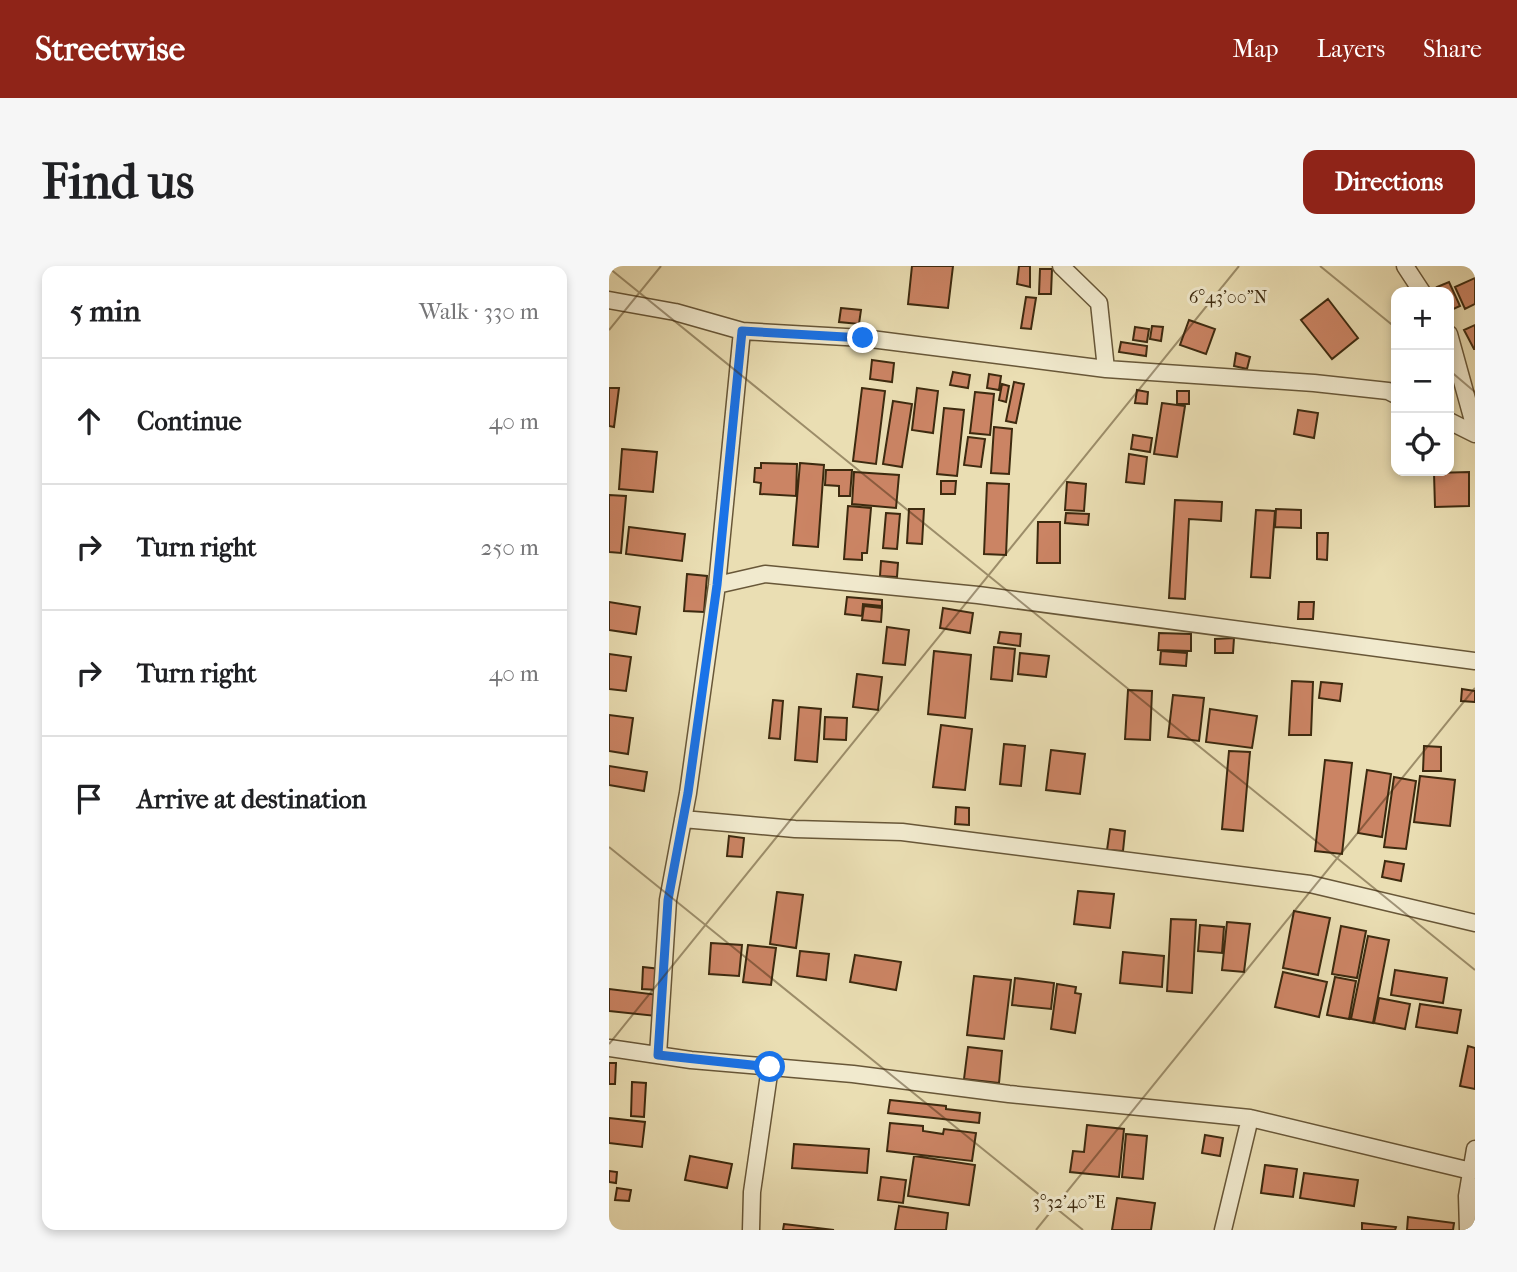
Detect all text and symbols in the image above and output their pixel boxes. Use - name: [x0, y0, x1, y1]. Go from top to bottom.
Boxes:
- text: Streetwise: [35, 30, 185, 69]
- text: Map: [1233, 35, 1279, 63]
- text: Layers: [1317, 35, 1385, 63]
- text: Share: [1423, 35, 1482, 63]
- button: Directions: [1303, 150, 1475, 214]
- text: Find us: [42, 153, 194, 211]
- text: 6°43'00"N: [1189, 287, 1268, 308]
- map controls: [1391, 287, 1454, 476]
- button: +: [1391, 287, 1454, 350]
- text: 5 min: [70, 294, 141, 329]
- text: Walk · 330 m: [419, 298, 539, 325]
- route end: [847, 322, 878, 353]
- button: −: [1391, 350, 1454, 413]
- icon: ahead: [70, 402, 108, 440]
- text: Continue: [137, 406, 242, 437]
- text: 40 m: [489, 408, 539, 435]
- button: locate: [1391, 413, 1454, 476]
- icon: right: [70, 528, 108, 566]
- text: Turn right: [137, 532, 257, 563]
- text: 250 m: [481, 534, 539, 561]
- icon: right: [70, 654, 108, 692]
- text: Turn right: [137, 658, 257, 689]
- text: 40 m: [489, 660, 539, 687]
- icon: arrive: [70, 780, 108, 818]
- text: Arrive at destination: [137, 784, 367, 815]
- route start: [754, 1051, 785, 1082]
- text: 3°32'40"E: [1033, 1192, 1106, 1213]

